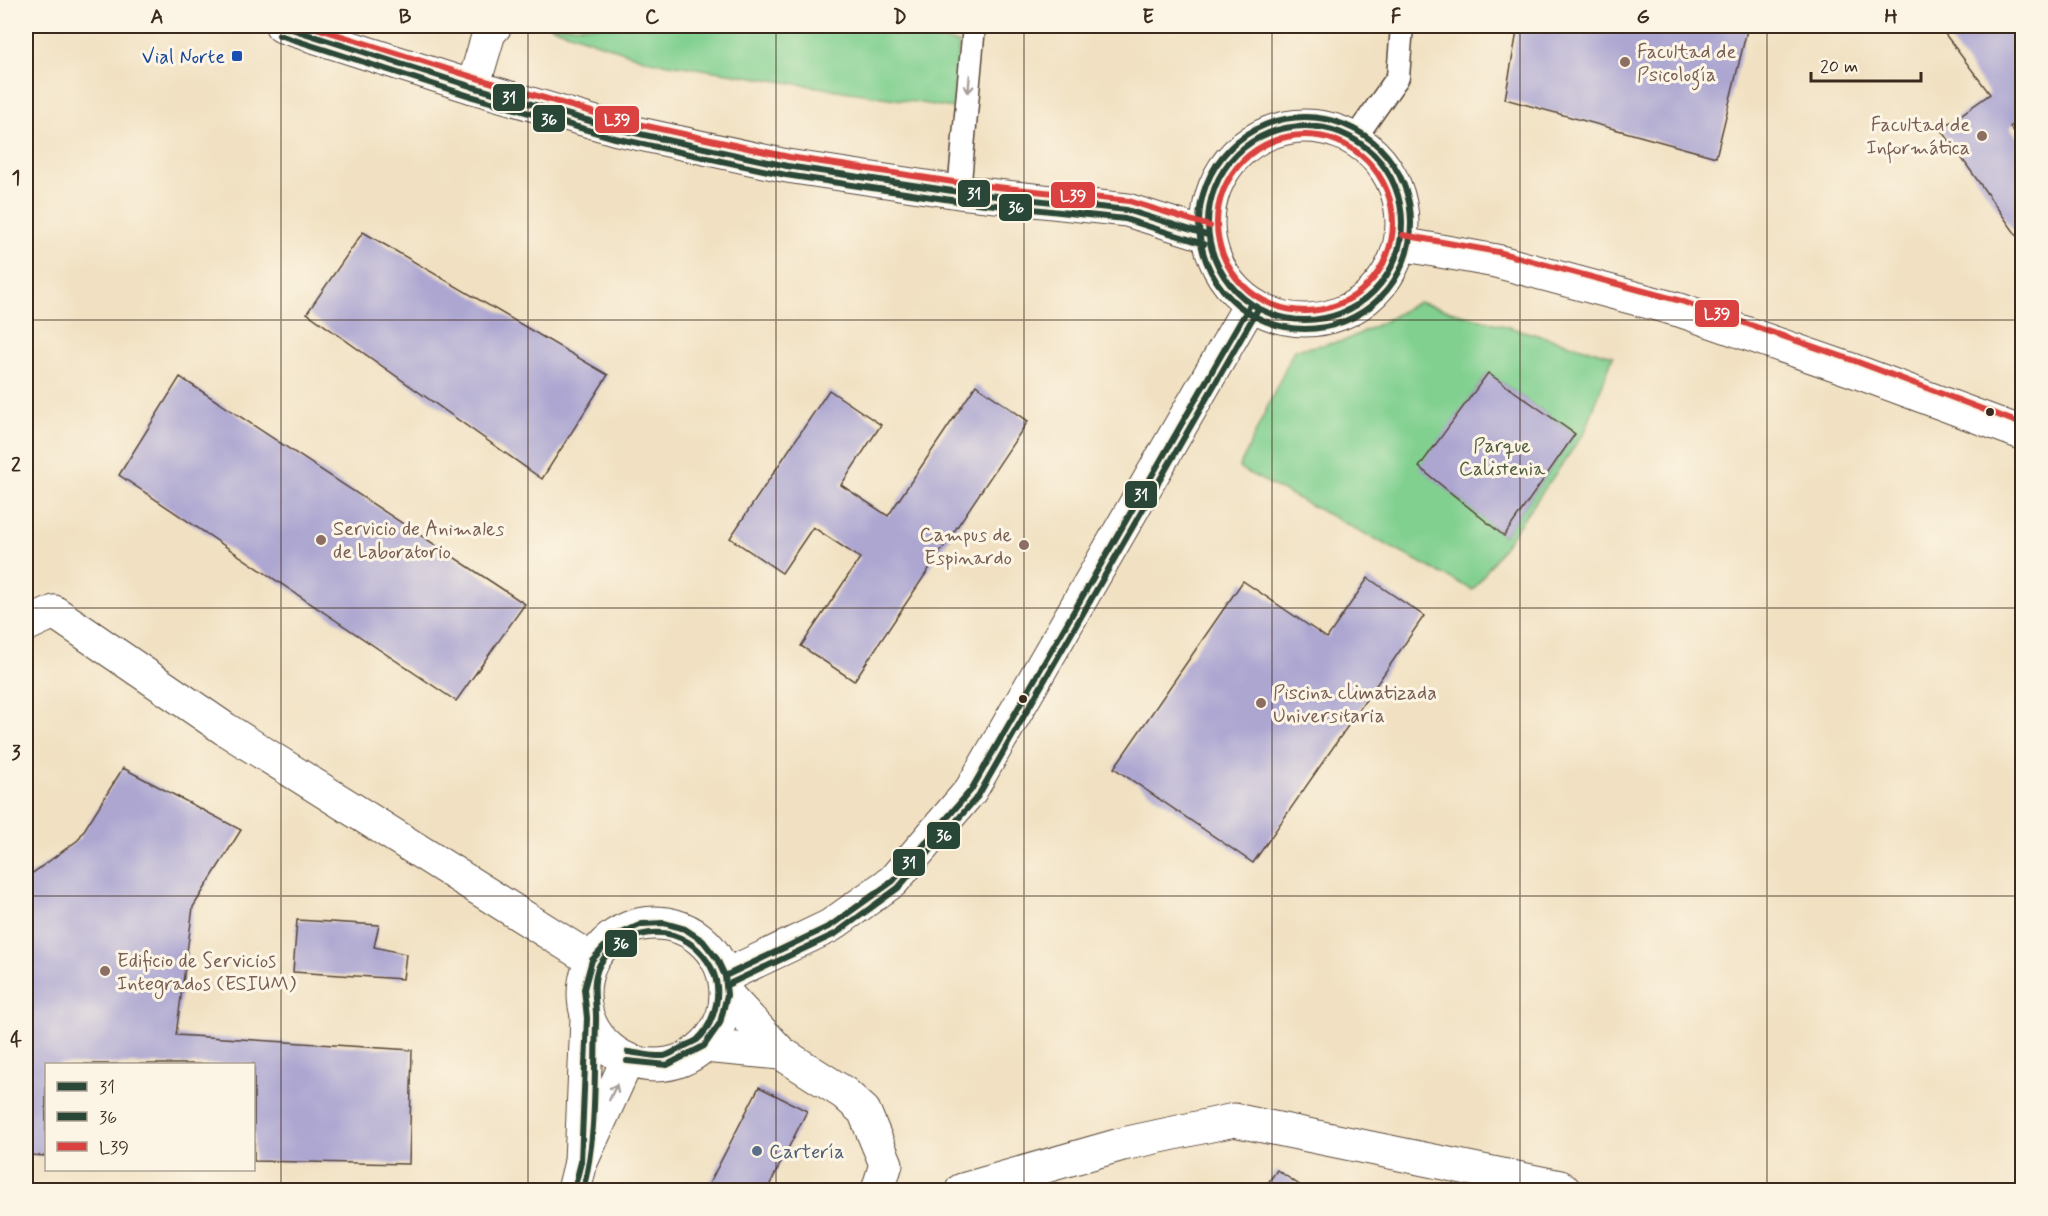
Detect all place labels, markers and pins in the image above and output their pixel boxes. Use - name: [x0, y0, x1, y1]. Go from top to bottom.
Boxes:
- place label: Facultad de Psicología: [1637, 39, 1736, 91]
- place label: Vial Norte: [142, 44, 225, 71]
- marker: Vial Norte: [230, 49, 244, 63]
- marker: Facultad de Psicología: [1618, 55, 1632, 69]
- place label: Facultad de Informática: [1866, 112, 1970, 164]
- marker: Facultad de Informática: [1975, 129, 1989, 143]
- unlabelled marker: [1984, 406, 1996, 418]
- place label: Servicio de Animales de Laboratorio: [333, 516, 504, 566]
- place label: Campus de Espinardo: [920, 522, 1012, 572]
- marker: Servicio de Animales de Laboratorio: [314, 533, 328, 547]
- marker: Campus de Espinardo: [1017, 538, 1031, 552]
- place label: Piscina climatizada Universitaria: [1273, 680, 1437, 730]
- unlabelled marker: [1017, 693, 1029, 705]
- marker: Piscina climatizada Universitaria: [1254, 696, 1268, 710]
- place label: Edificio de Servicios Integrados (ESIUM): [117, 948, 296, 999]
- marker: Edificio de Servicios Integrados (ESIUM): [98, 964, 112, 978]
- place label: Cartería: [769, 1139, 844, 1166]
- marker: Cartería: [750, 1144, 764, 1158]

